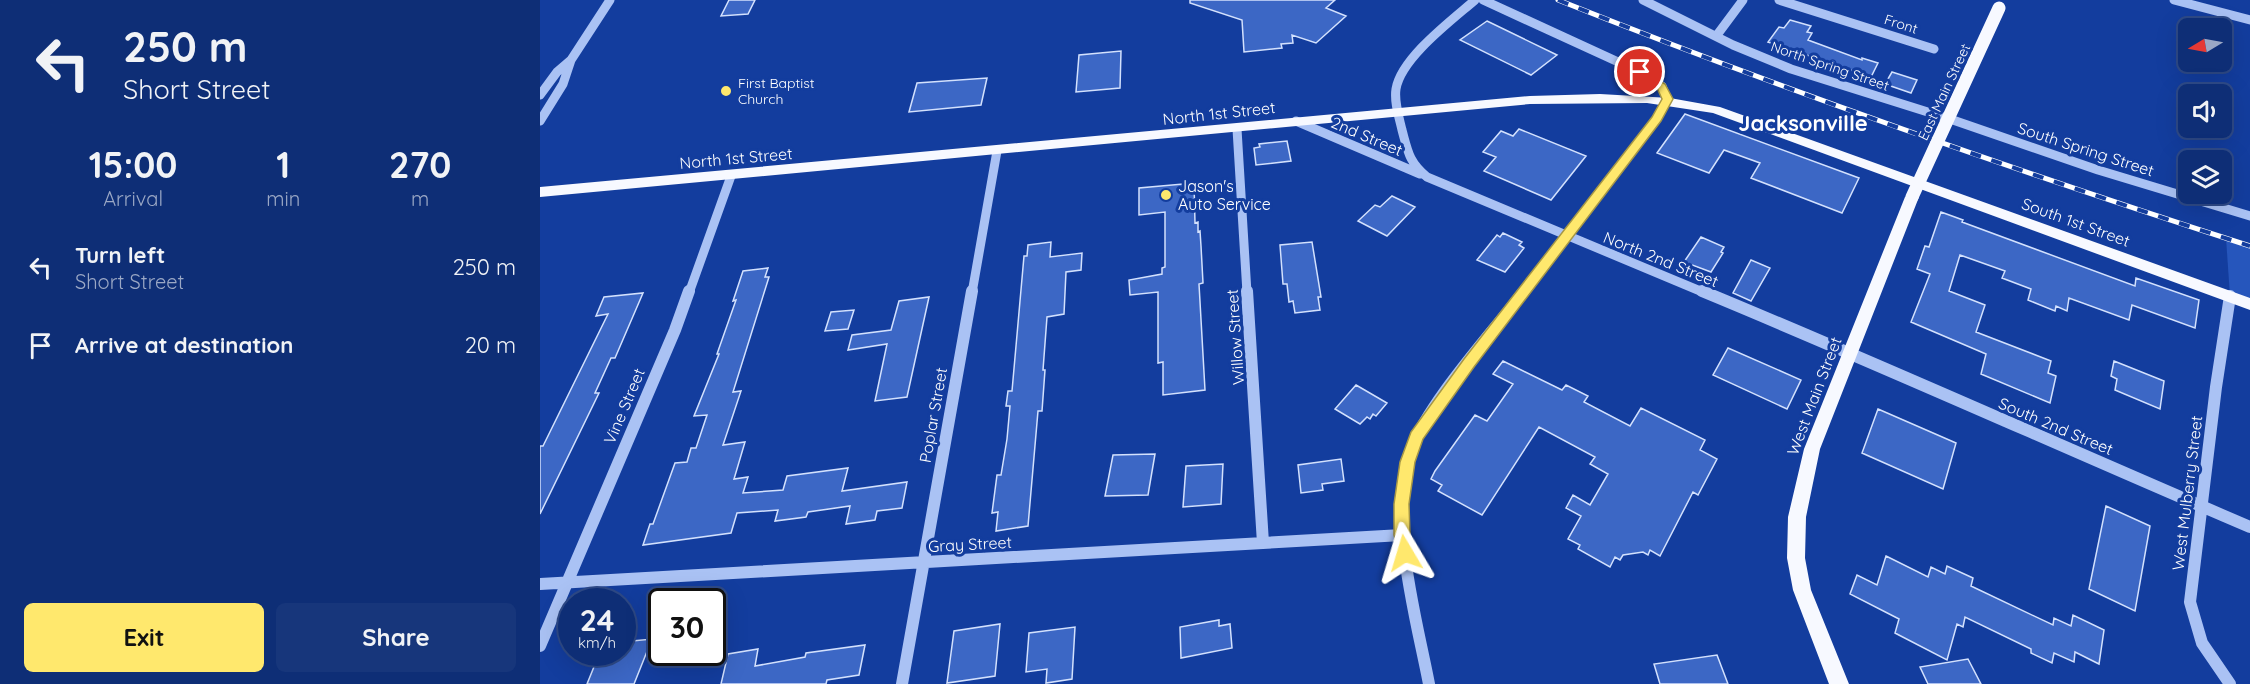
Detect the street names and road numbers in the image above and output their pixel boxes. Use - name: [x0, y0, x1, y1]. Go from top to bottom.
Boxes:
- street label: Front: [1882, 10, 1920, 38]
- street label: North Spring Street: [1768, 37, 1892, 95]
- street label: East Main Street: [1914, 40, 1974, 143]
- street label: North 1st Street: [1162, 97, 1276, 129]
- street label: 2nd Street: [1328, 112, 1406, 160]
- street label: South Spring Street: [2015, 118, 2157, 180]
- street label: North 1st Street: [679, 143, 793, 173]
- street label: South 1st Street: [2019, 193, 2133, 251]
- street label: North 2nd Street: [1601, 227, 1721, 291]
- street label: Willow Street: [1222, 288, 1248, 386]
- street label: West Main Street: [1782, 334, 1846, 458]
- street label: Vine Street: [599, 365, 649, 447]
- street label: Poplar Street: [915, 366, 951, 464]
- street label: South 2nd Street: [1996, 393, 2116, 459]
- street label: West Mulberry Street: [2168, 414, 2206, 572]
- street label: Gray Street: [928, 532, 1012, 556]

